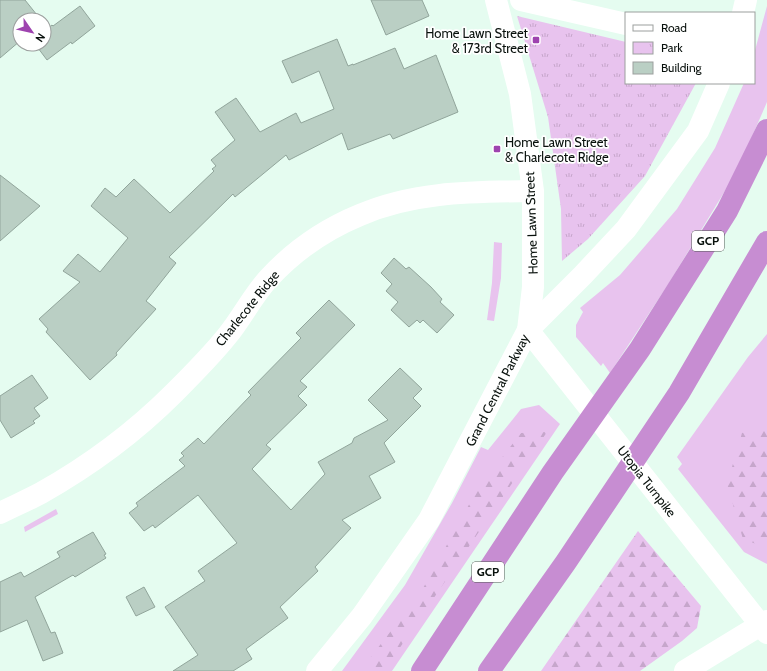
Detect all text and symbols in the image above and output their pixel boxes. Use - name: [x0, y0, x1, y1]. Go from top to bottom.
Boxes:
- north arrow: [12, 12, 52, 52]
- legend: [625, 12, 755, 84]
- text: Road: [661, 20, 687, 35]
- place label: Home Lawn Street & 173rd Street: [425, 25, 529, 56]
- text: N: [32, 30, 48, 45]
- marker: Home Lawn Street & 173rd Street: [531, 35, 541, 45]
- text: Park: [661, 40, 683, 55]
- text: Building: [661, 60, 703, 75]
- place label: Home Lawn Street & Charlecote Ridge: [505, 134, 609, 165]
- marker: Home Lawn Street & Charlecote Ridge: [492, 144, 502, 154]
- street label: Home Lawn Street: [521, 171, 541, 275]
- road number: GCP: [692, 231, 724, 251]
- street label: Charlecote Ridge: [212, 267, 283, 349]
- street label: Grand Central Parkway: [462, 331, 532, 449]
- street label: Utopia Turnpike: [614, 442, 680, 520]
- road number: GCP: [472, 562, 504, 582]

